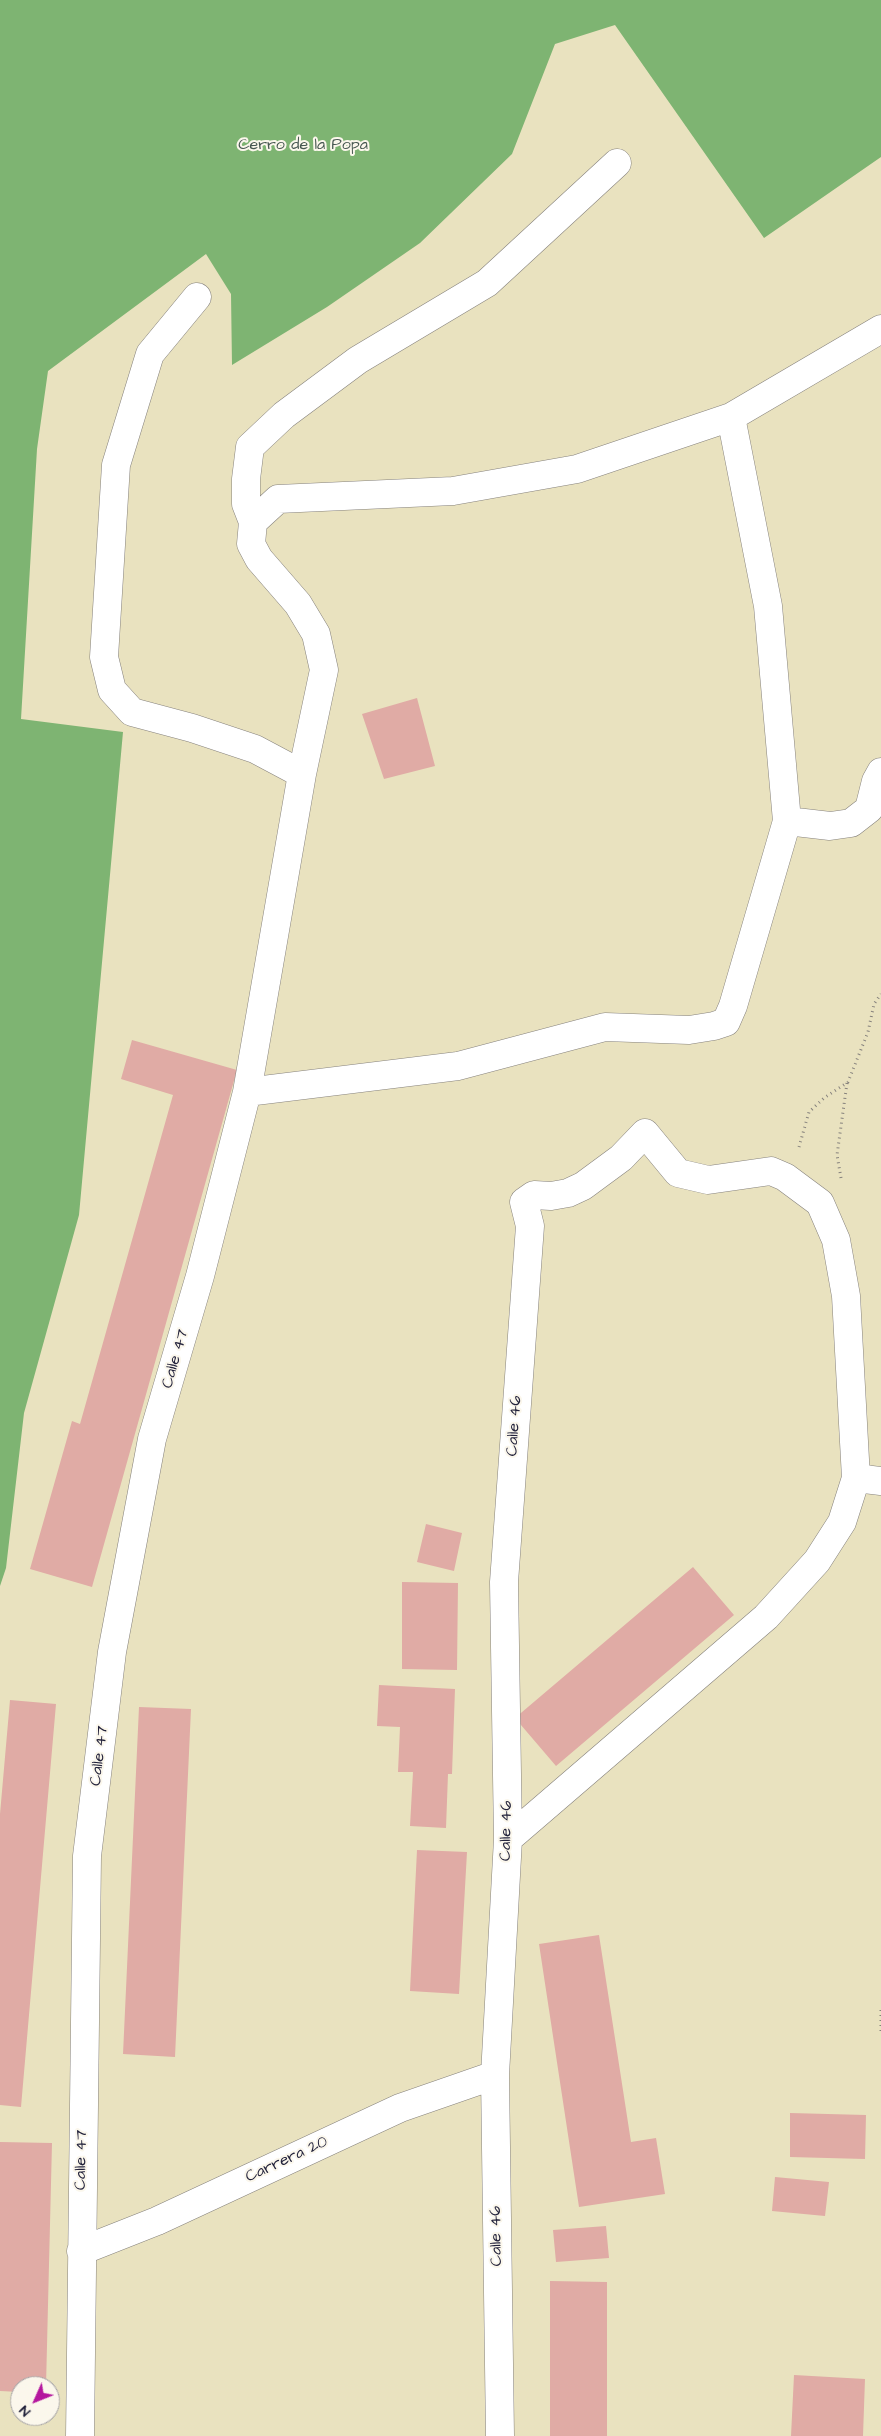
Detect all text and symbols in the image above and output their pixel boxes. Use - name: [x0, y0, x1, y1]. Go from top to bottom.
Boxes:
- park label: Cerro de la Popa: [238, 136, 368, 156]
- street label: Calle 47: [158, 1327, 194, 1391]
- street label: Calle 46: [503, 1395, 527, 1457]
- street label: Calle 47: [87, 1725, 113, 1787]
- street label: Calle 46: [497, 1801, 517, 1861]
- street label: Calle 47: [72, 2130, 92, 2190]
- street label: Carrera 20: [243, 2133, 331, 2187]
- street label: Calle 46: [487, 2206, 507, 2266]
- north arrow: [10, 2376, 60, 2426]
- text: N: [15, 2401, 35, 2421]

